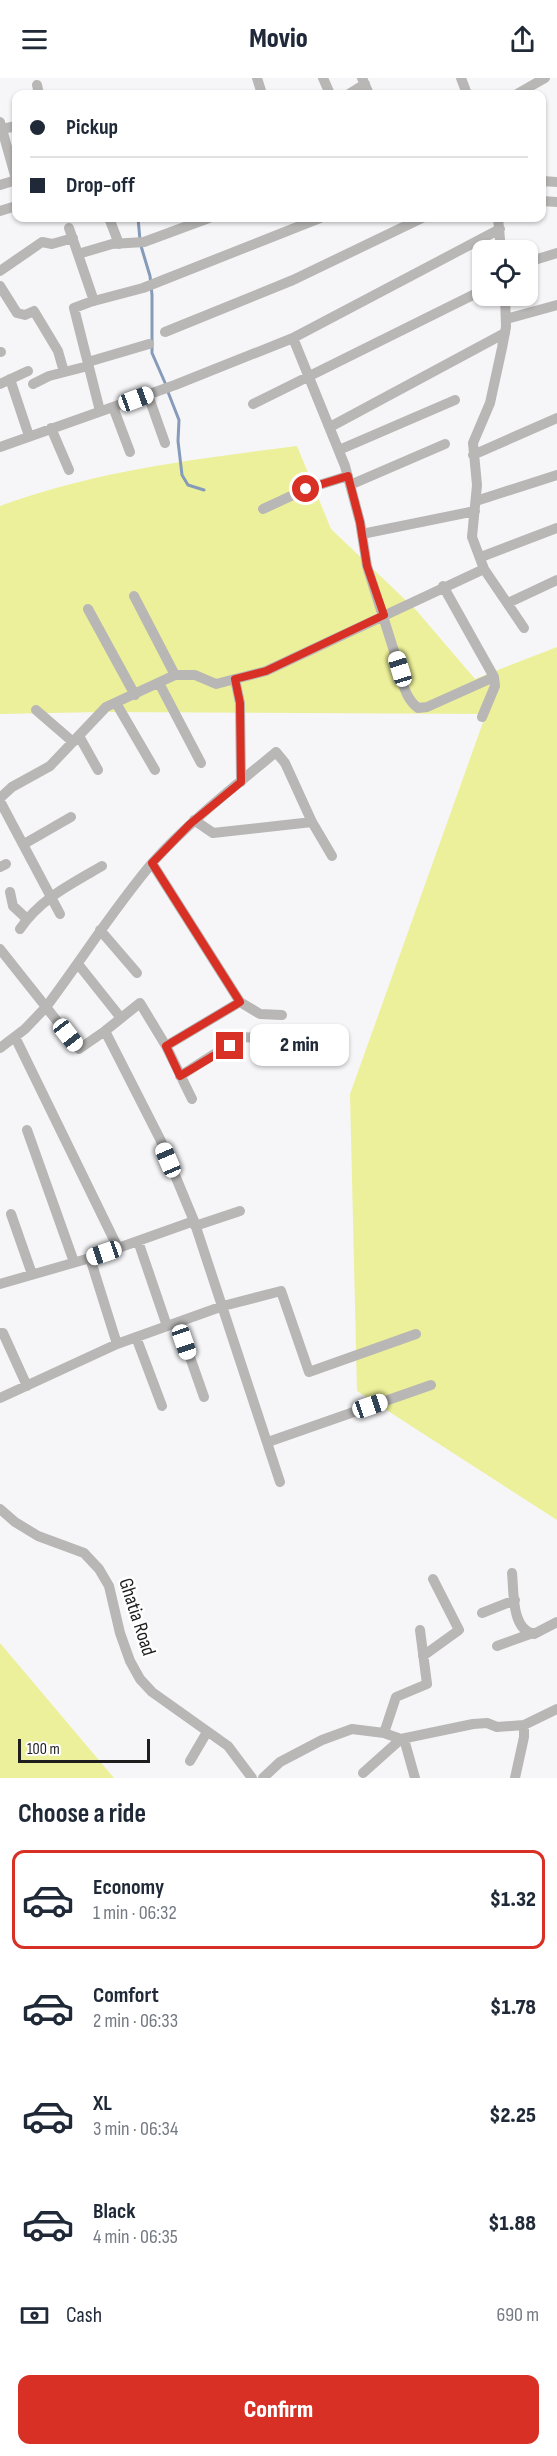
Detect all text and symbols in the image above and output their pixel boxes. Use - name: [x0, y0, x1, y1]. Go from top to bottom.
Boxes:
- icon: menu: [18, 23, 51, 56]
- text: Movio: [249, 23, 308, 55]
- icon: share: [506, 23, 539, 56]
- text: Pickup: [66, 114, 118, 141]
- text: Drop-off: [66, 172, 135, 199]
- map controls: [472, 240, 538, 306]
- button: locate: [472, 240, 538, 306]
- car: [116, 384, 156, 414]
- route start: [292, 475, 319, 502]
- car: [386, 649, 414, 689]
- car: [50, 1015, 86, 1055]
- callout: 2 min: [251, 1025, 350, 1067]
- route end: [216, 1032, 243, 1059]
- text: 2 min: [280, 1033, 319, 1057]
- car: [153, 1140, 183, 1180]
- car: [84, 1239, 124, 1267]
- car: [170, 1322, 198, 1362]
- car: [350, 1392, 390, 1420]
- street label: Ghatia Road: [113, 1575, 161, 1659]
- scale bar: [18, 1736, 150, 1764]
- text: 100 m: [27, 1740, 60, 1759]
- text: Choose a ride: [18, 1798, 146, 1830]
- icon: car: [21, 1873, 75, 1927]
- text: Economy: [93, 1874, 164, 1901]
- text: $1.32: [490, 1886, 536, 1913]
- text: 1 min · 06:32: [93, 1901, 177, 1925]
- icon: car: [21, 1981, 75, 2035]
- text: Comfort: [93, 1982, 159, 2009]
- text: $1.78: [490, 1994, 536, 2021]
- text: 2 min · 06:33: [93, 2009, 178, 2033]
- icon: car: [21, 2089, 75, 2143]
- text: XL: [93, 2090, 112, 2117]
- text: $2.25: [489, 2102, 536, 2129]
- text: 3 min · 06:34: [93, 2117, 178, 2141]
- icon: car: [21, 2197, 75, 2251]
- text: Black: [93, 2198, 135, 2225]
- text: $1.88: [488, 2210, 536, 2237]
- text: 4 min · 06:35: [93, 2225, 178, 2249]
- icon: cash: [18, 2299, 51, 2332]
- text: Cash: [66, 2302, 102, 2329]
- text: 690 m: [497, 2303, 539, 2327]
- button: Confirm: [18, 2375, 539, 2444]

